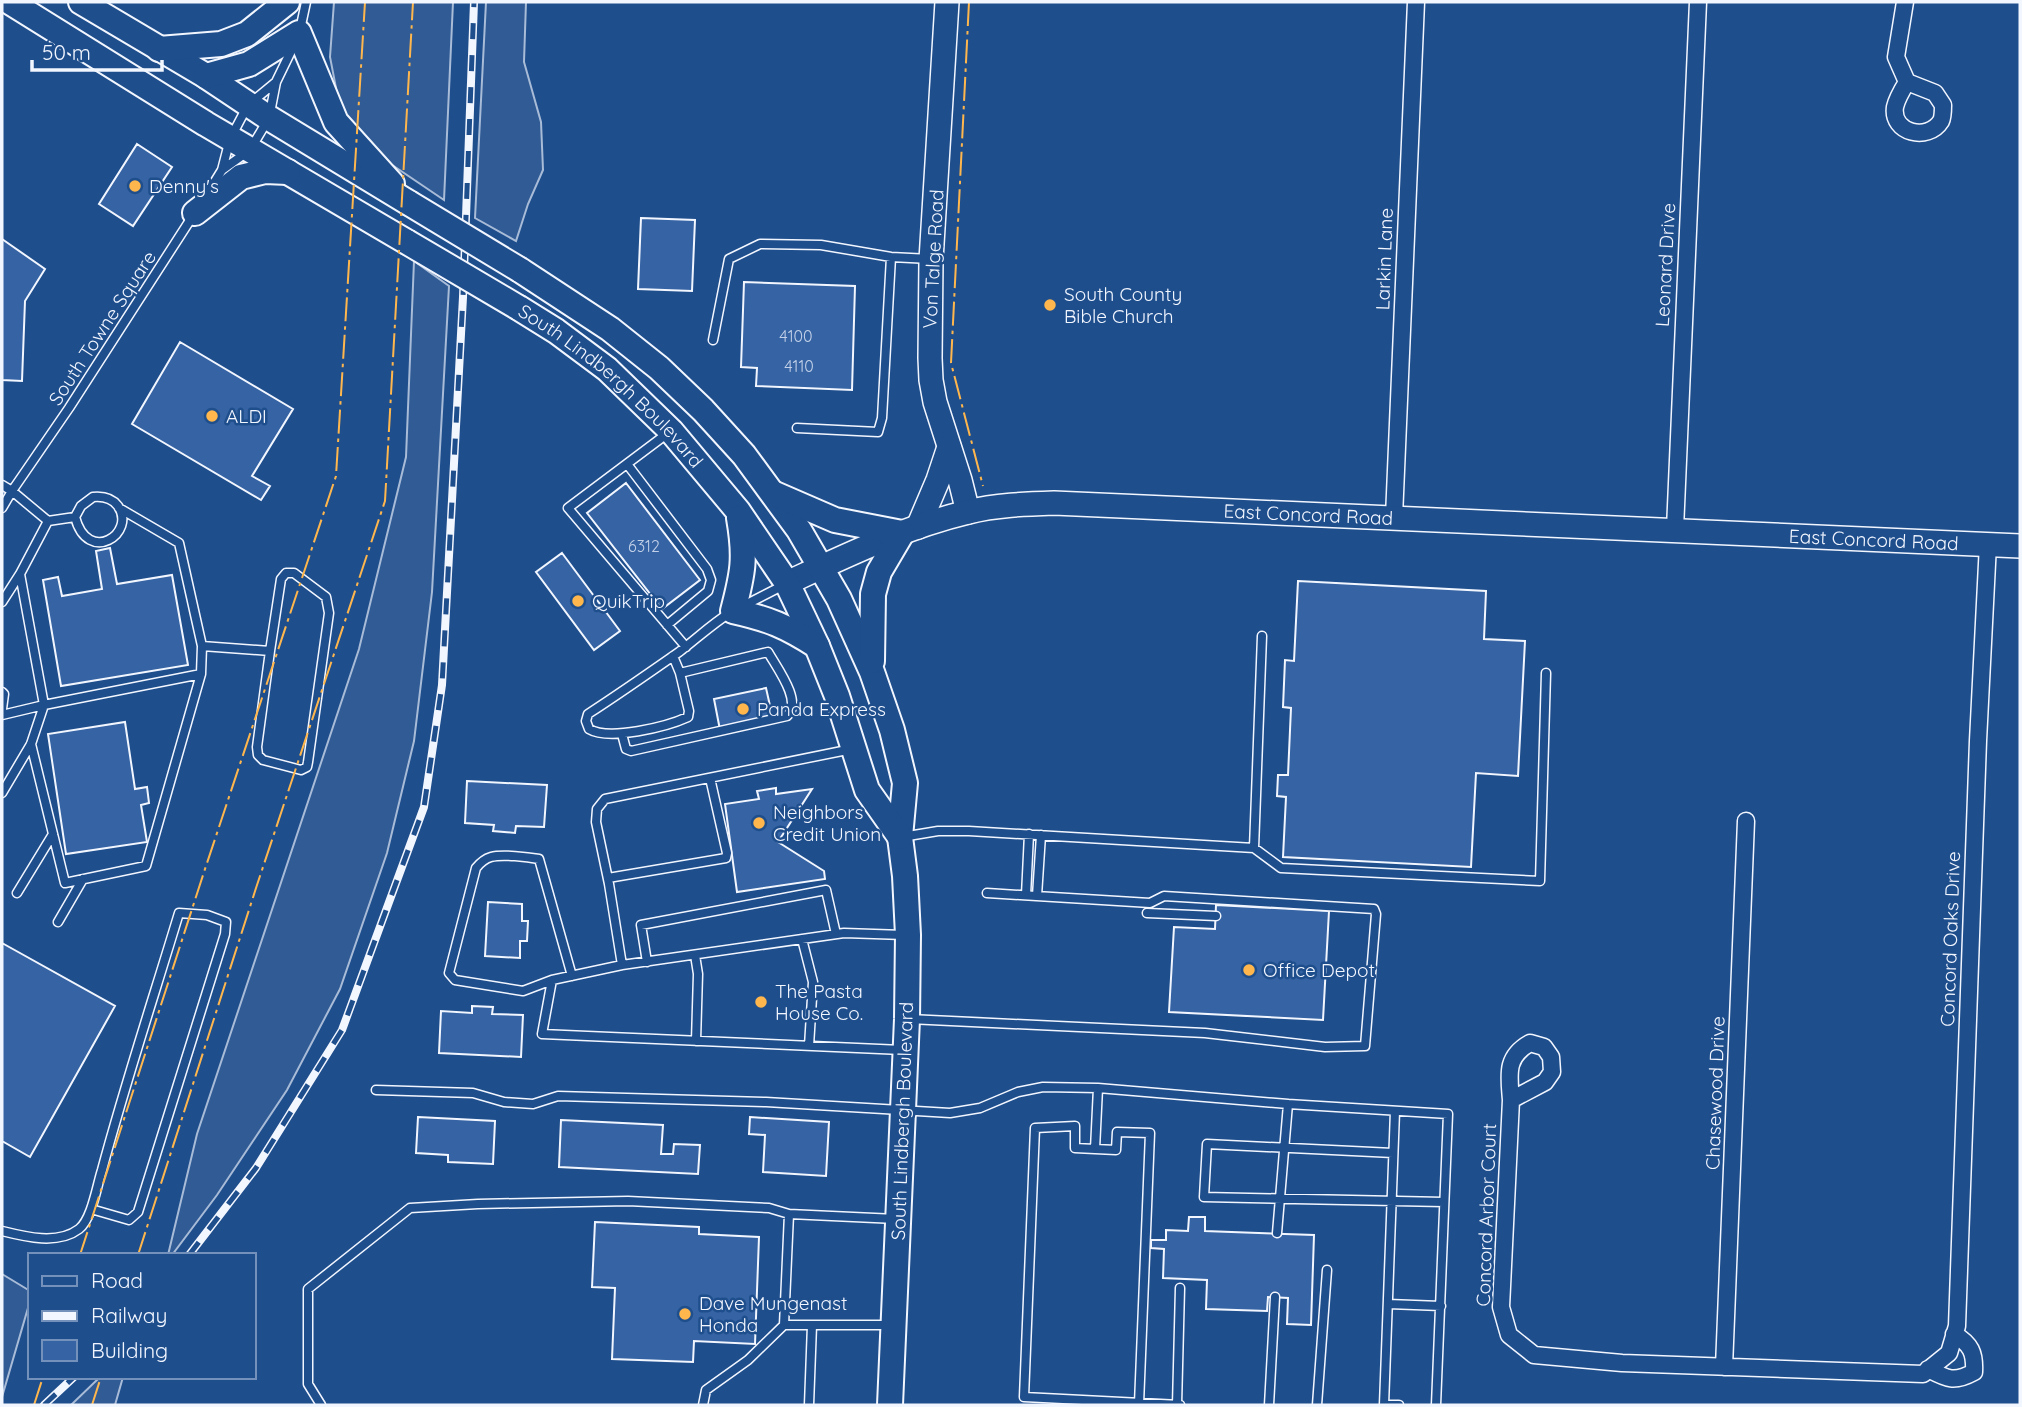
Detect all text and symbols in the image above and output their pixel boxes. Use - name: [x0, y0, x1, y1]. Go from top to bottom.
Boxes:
- scale bar: [32, 28, 161, 72]
- text: 50 m: [42, 39, 91, 65]
- place label: Denny's: [149, 174, 219, 198]
- marker: Denny's: [127, 178, 143, 194]
- street label: Von Talge Road: [917, 189, 949, 329]
- street label: Leonard Drive: [1650, 202, 1680, 328]
- street label: Larkin Lane: [1370, 207, 1398, 311]
- street label: South Towne Square: [43, 246, 161, 410]
- place label: South County Bible Church: [1064, 282, 1182, 328]
- marker: South County Bible Church: [1042, 297, 1058, 313]
- street label: South Lindbergh Boulevard: [514, 299, 708, 472]
- house number: 4100: [779, 326, 813, 346]
- house number: 4110: [784, 356, 814, 376]
- place label: ALDI: [226, 404, 267, 428]
- marker: ALDI: [204, 408, 220, 424]
- street label: East Concord Road: [1223, 499, 1394, 530]
- street label: East Concord Road: [1788, 524, 1959, 555]
- house number: 6312: [628, 536, 660, 556]
- place label: QuikTrip: [592, 589, 665, 613]
- marker: QuikTrip: [570, 593, 586, 609]
- place label: Panda Express: [757, 697, 886, 721]
- marker: Panda Express: [735, 701, 751, 717]
- place label: Neighbors Credit Union: [773, 800, 881, 846]
- marker: Neighbors Credit Union: [751, 815, 767, 831]
- street label: Concord Oaks Drive: [1935, 851, 1965, 1027]
- place label: Office Depot: [1263, 958, 1375, 982]
- marker: Office Depot: [1241, 962, 1257, 978]
- place label: The Pasta House Co.: [775, 979, 863, 1025]
- marker: The Pasta House Co.: [753, 994, 769, 1010]
- street label: South Lindbergh Boulevard: [886, 1001, 918, 1241]
- street label: Chasewood Drive: [1700, 1016, 1730, 1170]
- street label: Concord Arbor Court: [1471, 1123, 1501, 1307]
- legend: [28, 1253, 256, 1379]
- text: Road: [91, 1267, 143, 1293]
- place label: Dave Mungenast Honda: [699, 1291, 847, 1337]
- text: Railway: [91, 1302, 167, 1328]
- marker: Dave Mungenast Honda: [677, 1306, 693, 1322]
- text: Building: [91, 1337, 168, 1363]

